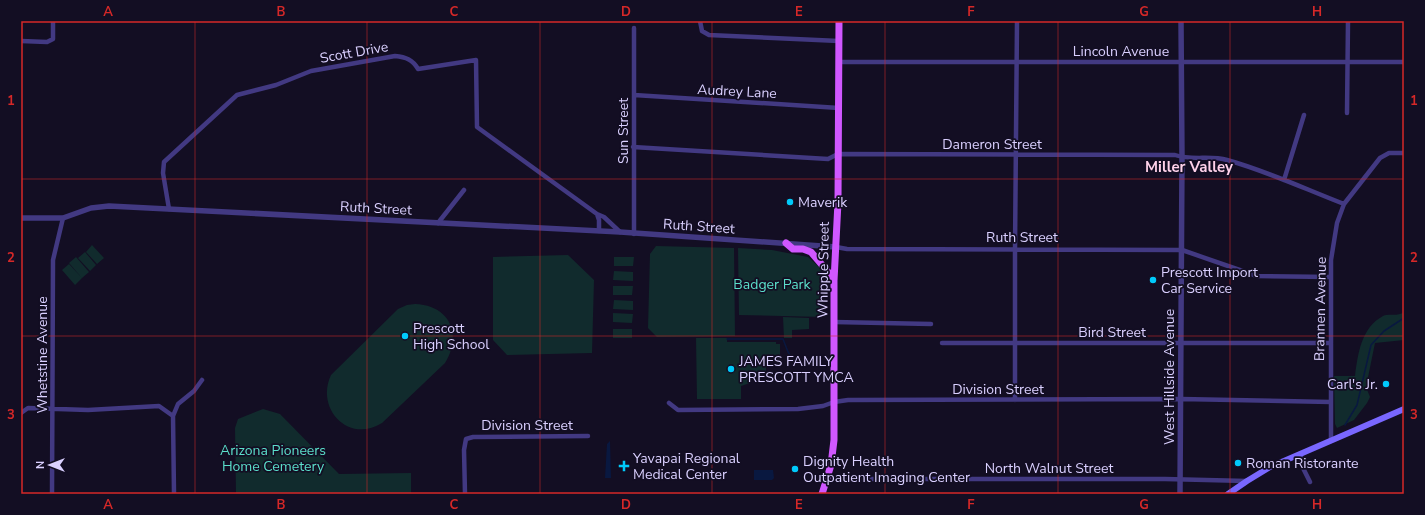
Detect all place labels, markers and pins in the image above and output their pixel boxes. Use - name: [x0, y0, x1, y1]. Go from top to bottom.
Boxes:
- place label: Maverik: [798, 193, 848, 212]
- marker: Maverik: [785, 197, 795, 207]
- place label: Prescott Import Car Service: [1161, 263, 1258, 298]
- marker: Prescott Import Car Service: [1148, 275, 1158, 285]
- place label: Prescott High School: [413, 319, 490, 354]
- marker: Prescott High School: [400, 331, 410, 341]
- place label: JAMES FAMILY PRESCOTT YMCA: [738, 352, 854, 387]
- marker: JAMES FAMILY PRESCOTT YMCA: [726, 364, 736, 374]
- place label: Carl's Jr.: [1327, 375, 1378, 394]
- marker: Carl's Jr.: [1381, 379, 1391, 389]
- place label: Yavapai Regional Medical Center: [632, 449, 741, 484]
- place label: Dignity Health Outpatient Imaging Center: [803, 452, 970, 487]
- place label: Roman Ristorante: [1246, 454, 1358, 473]
- marker: Roman Ristorante: [1233, 458, 1243, 468]
- marker: Yavapai Regional Medical Center: [618, 460, 630, 472]
- marker: Dignity Health Outpatient Imaging Center: [790, 464, 800, 474]

